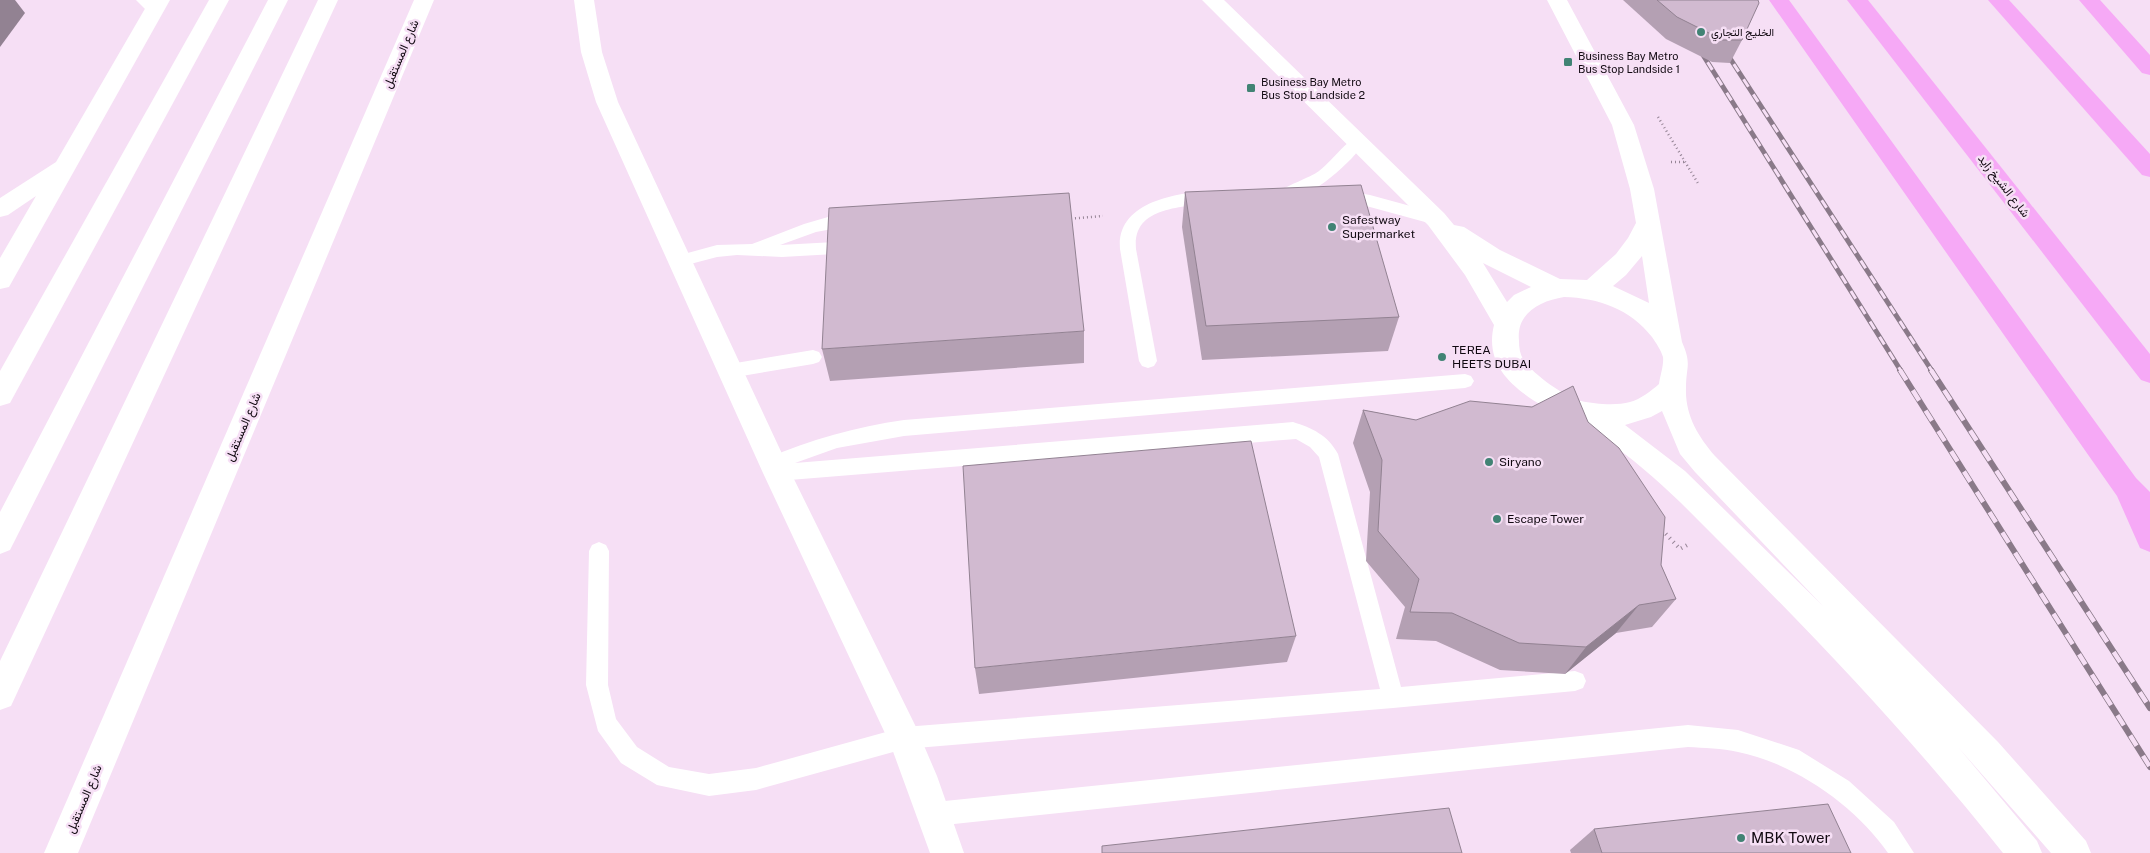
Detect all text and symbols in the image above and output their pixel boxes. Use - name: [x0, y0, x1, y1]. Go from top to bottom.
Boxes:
- street label: شارع المستقبل: [380, 18, 424, 91]
- marker: الخليج التجاري: [1695, 26, 1707, 38]
- place label: الخليج التجاري: [1711, 26, 1774, 42]
- place label: Business Bay Metro Bus Stop Landside 1: [1578, 50, 1680, 75]
- marker: Business Bay Metro Bus Stop Landside 1: [1562, 56, 1574, 68]
- place label: Business Bay Metro Bus Stop Landside 2: [1261, 76, 1365, 101]
- marker: Business Bay Metro Bus Stop Landside 2: [1245, 82, 1257, 94]
- street label: شارع الشيخ زايد: [1974, 152, 2033, 221]
- place label: Safestway Supermarket: [1342, 213, 1415, 241]
- marker: Safestway Supermarket: [1326, 221, 1338, 233]
- place label: TEREA HEETS DUBAI: [1452, 343, 1531, 371]
- marker: TEREA HEETS DUBAI: [1436, 351, 1448, 363]
- street label: شارع المستقبل: [222, 391, 266, 464]
- place label: Siryano: [1499, 455, 1542, 469]
- marker: Siryano: [1483, 456, 1495, 468]
- place label: Escape Tower: [1507, 512, 1584, 526]
- marker: Escape Tower: [1491, 513, 1503, 525]
- street label: شارع المستقبل: [63, 763, 107, 836]
- place label: MBK Tower: [1751, 829, 1831, 846]
- marker: MBK Tower: [1735, 832, 1747, 844]

